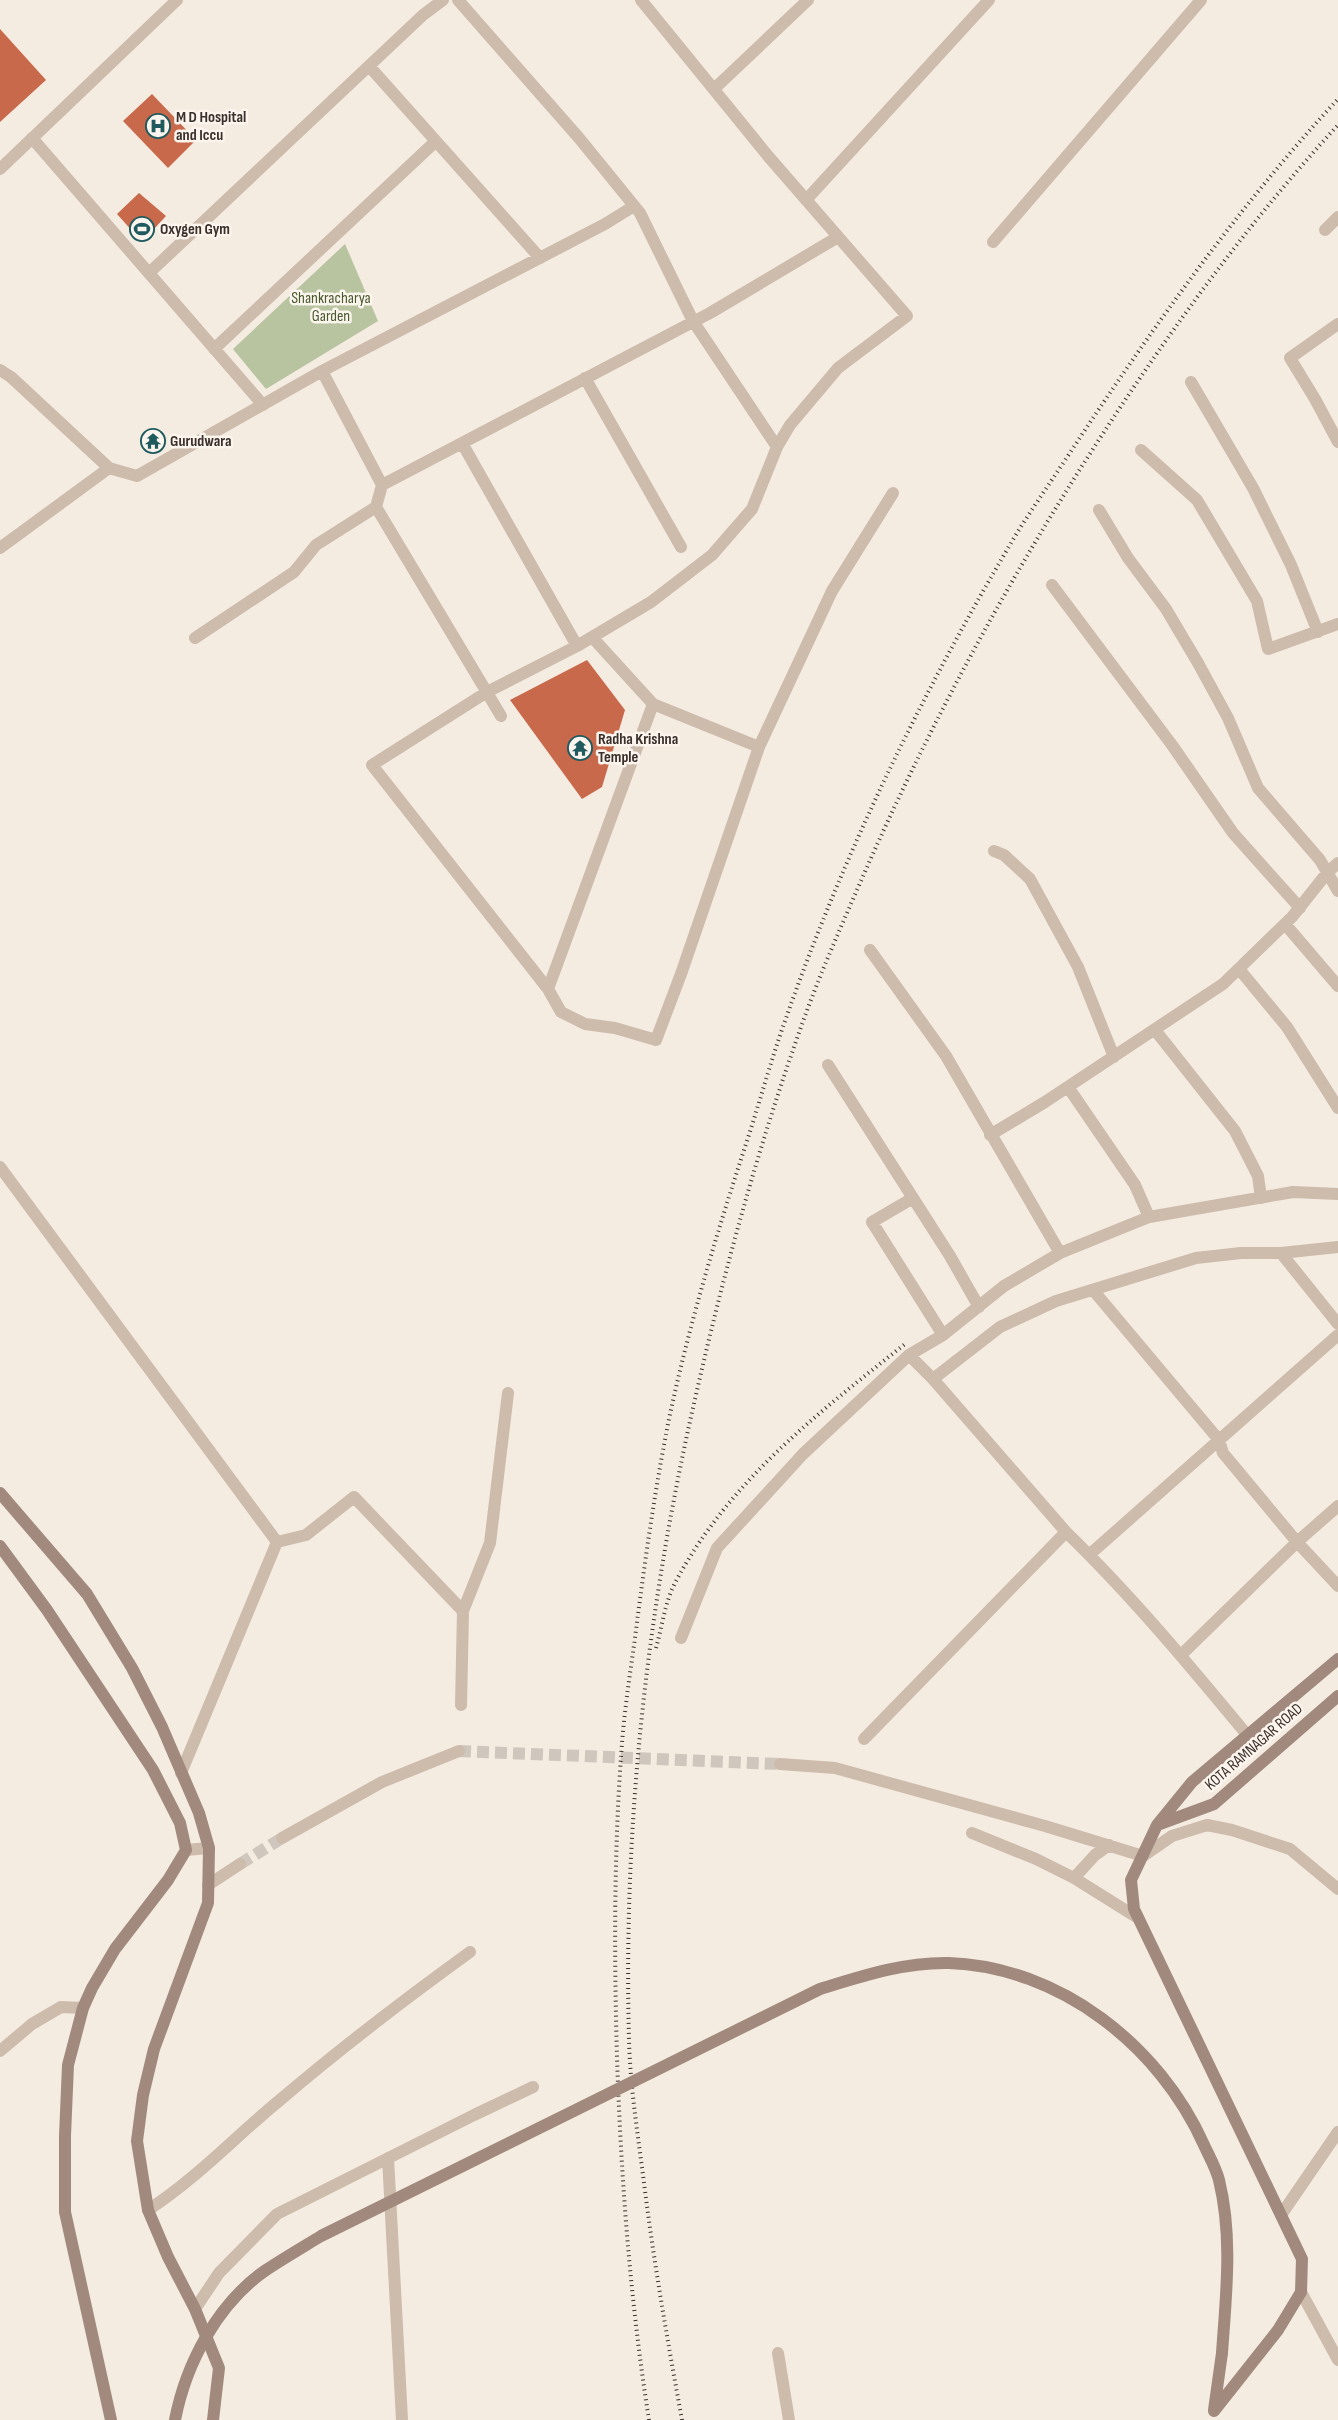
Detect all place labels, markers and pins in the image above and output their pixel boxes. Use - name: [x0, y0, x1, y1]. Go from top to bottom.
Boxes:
- place label: M D Hospital and Iccu: [176, 108, 246, 145]
- hospital icon: M D Hospital and Iccu: [145, 113, 171, 139]
- sports icon: Oxygen Gym: [129, 216, 155, 242]
- place label: Oxygen Gym: [160, 220, 230, 239]
- temple icon: Gurudwara: [140, 428, 166, 454]
- place label: Gurudwara: [170, 432, 232, 451]
- place label: Radha Krishna Temple: [598, 730, 678, 767]
- temple icon: Radha Krishna Temple: [567, 735, 593, 761]

